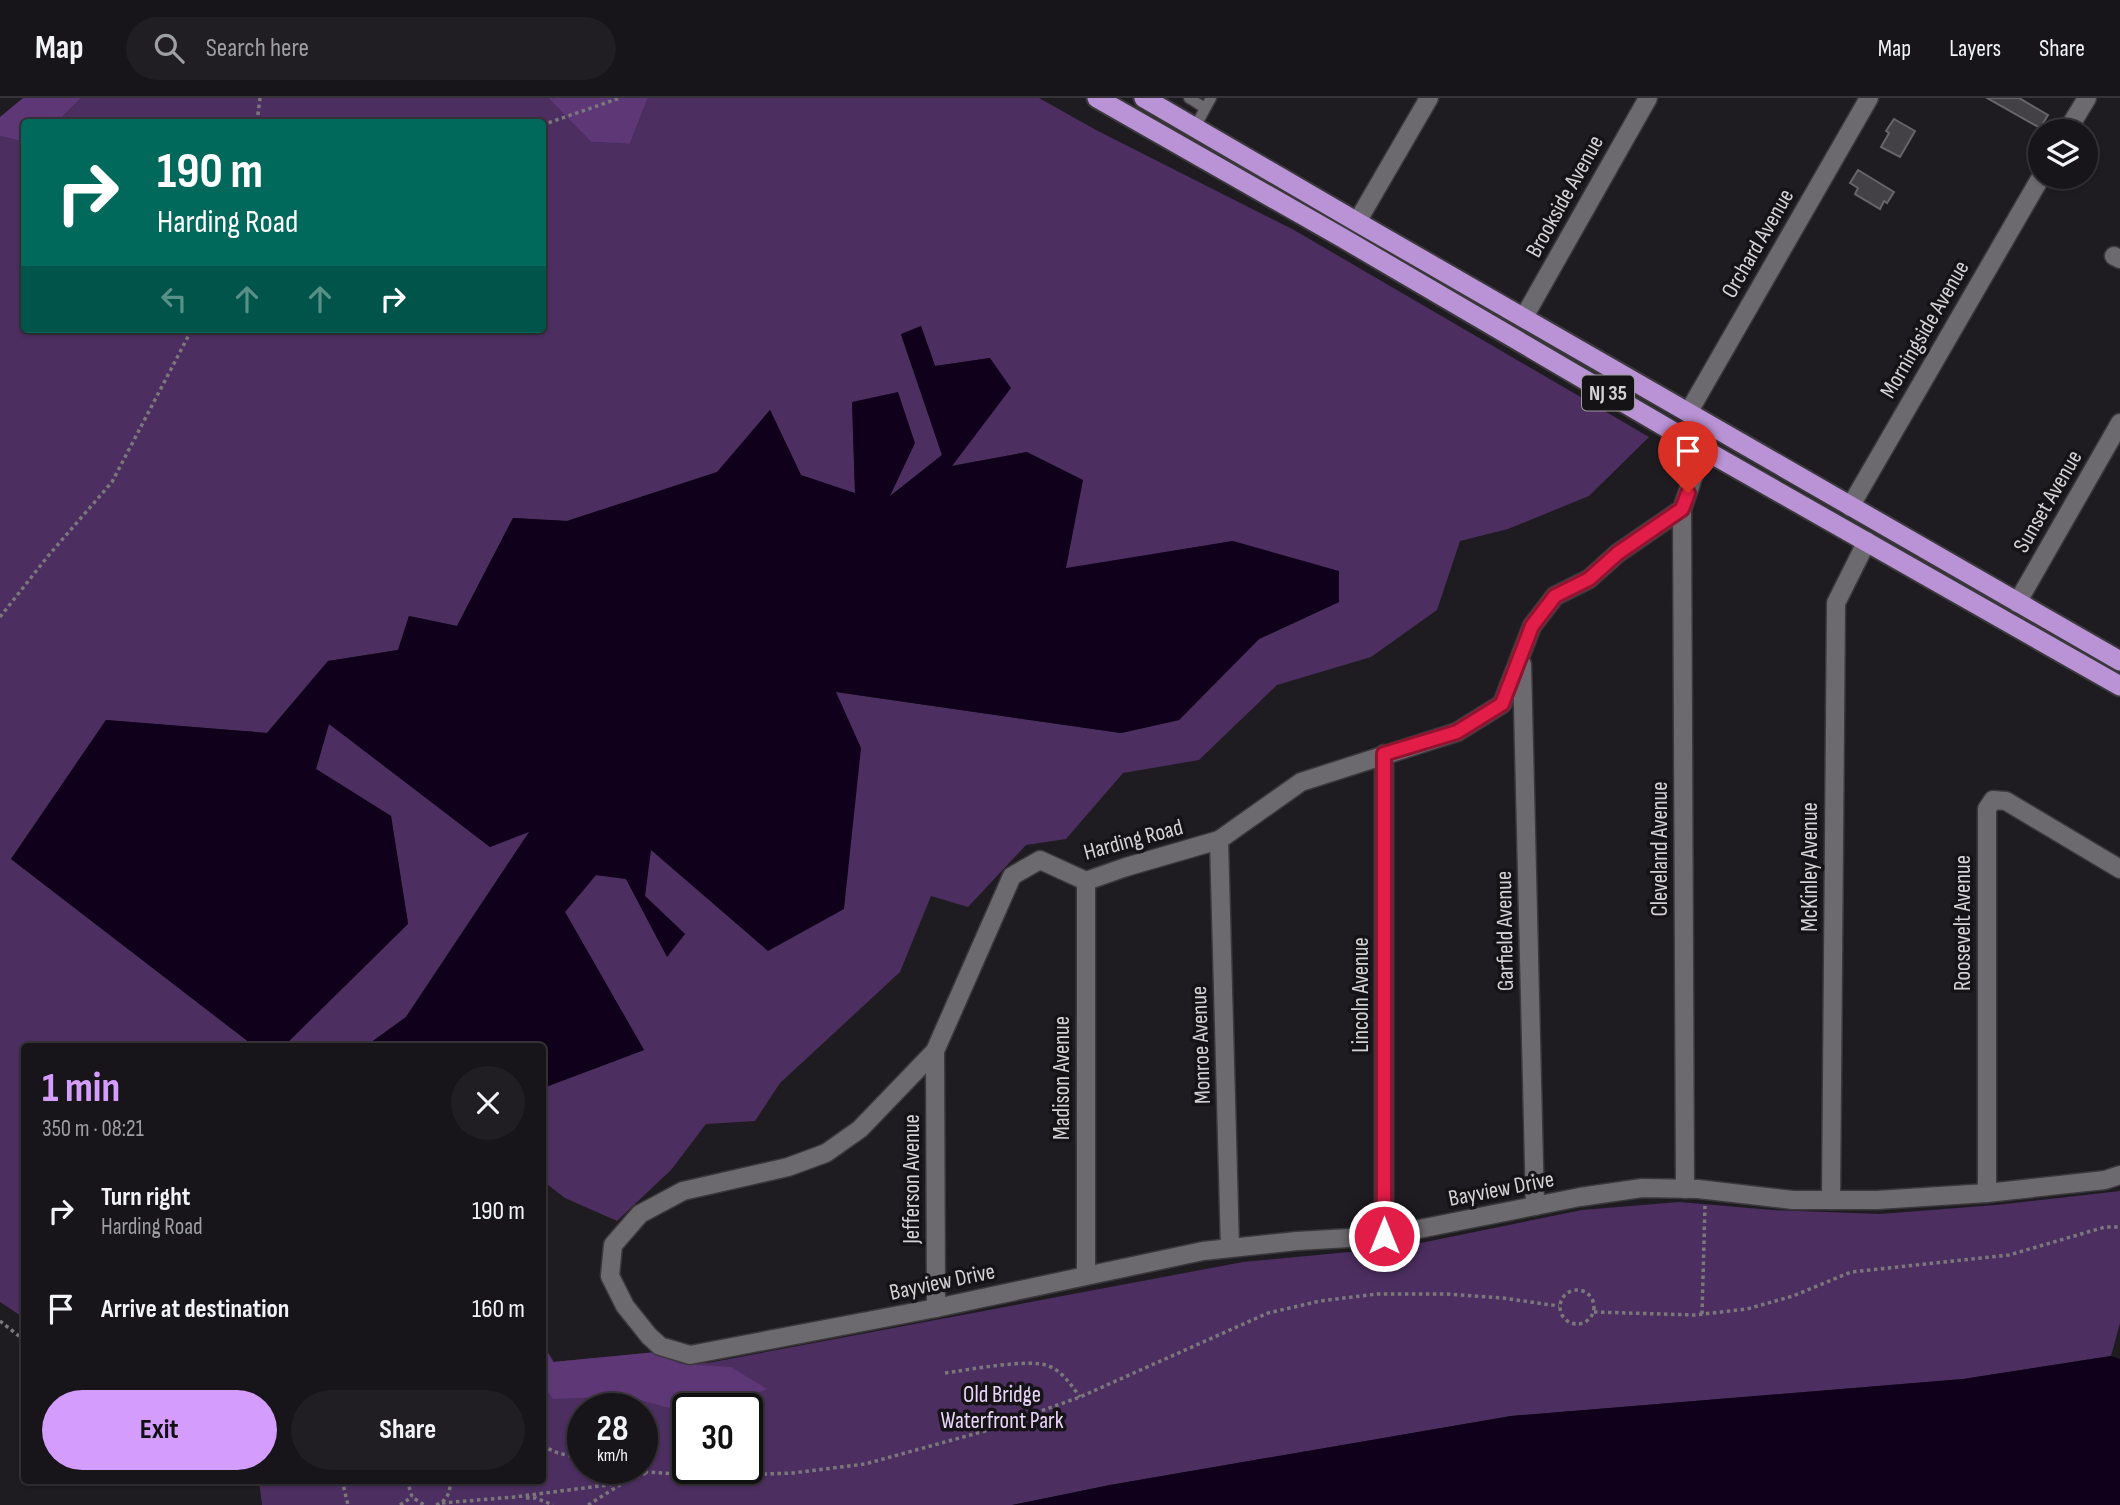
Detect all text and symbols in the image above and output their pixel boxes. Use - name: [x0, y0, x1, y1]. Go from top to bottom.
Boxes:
- search box: [126, 17, 616, 80]
- text: Map: [35, 28, 84, 68]
- icon: search: [150, 29, 188, 67]
- text: Search here: [206, 33, 309, 64]
- text: Map: [1878, 34, 1911, 63]
- text: Layers: [1949, 34, 2001, 63]
- text: Share: [2039, 34, 2085, 63]
- map controls: [2028, 119, 2098, 189]
- button: layers: [2028, 119, 2098, 189]
- street label: Brookside Avenue: [1520, 131, 1610, 262]
- text: 190 m: [157, 143, 263, 202]
- icon: right: [42, 147, 133, 238]
- street label: Orchard Avenue: [1715, 184, 1800, 303]
- text: Harding Road: [157, 203, 298, 242]
- street label: Morningside Avenue: [1874, 256, 1976, 403]
- icon: left: [155, 280, 193, 318]
- icon: ahead: [228, 280, 266, 318]
- icon: ahead: [301, 280, 339, 318]
- icon: right: [374, 280, 412, 318]
- road number: NJ 35: [1582, 376, 1634, 410]
- pin: [1658, 421, 1718, 493]
- icon: arrive: [1669, 432, 1707, 470]
- street label: Sunset Avenue: [2007, 445, 2088, 558]
- street label: Cleveland Avenue: [1646, 782, 1674, 916]
- street label: McKinley Avenue: [1796, 802, 1824, 932]
- street label: Harding Road: [1081, 813, 1186, 867]
- street label: Roosevelt Avenue: [1949, 855, 1977, 991]
- street label: Garfield Avenue: [1490, 871, 1520, 991]
- street label: Lincoln Avenue: [1347, 937, 1375, 1053]
- street label: Monroe Avenue: [1185, 986, 1217, 1104]
- street label: Madison Avenue: [1048, 1016, 1076, 1140]
- text: 1 min: [42, 1063, 120, 1114]
- button: close: [451, 1066, 525, 1140]
- street label: Jefferson Avenue: [898, 1114, 926, 1245]
- text: 350 m · 08:21: [42, 1115, 144, 1143]
- street label: Bayview Drive: [1446, 1165, 1556, 1213]
- text: Turn right: [101, 1182, 190, 1213]
- icon: right: [42, 1192, 80, 1230]
- text: 190 m: [472, 1196, 525, 1227]
- position arrow: [1347, 1199, 1421, 1273]
- text: Harding Road: [101, 1213, 203, 1241]
- street label: Bayview Drive: [887, 1257, 997, 1307]
- icon: arrive: [42, 1290, 80, 1328]
- text: Arrive at destination: [101, 1294, 289, 1325]
- text: 160 m: [472, 1294, 525, 1325]
- park label: Old Bridge Waterfront Park: [941, 1381, 1064, 1435]
- button: Exit: [42, 1390, 277, 1470]
- button: Share: [291, 1390, 525, 1470]
- speed limit sign: 30: [672, 1393, 763, 1484]
- text: 28: [597, 1408, 628, 1451]
- text: km/h: [597, 1445, 628, 1466]

